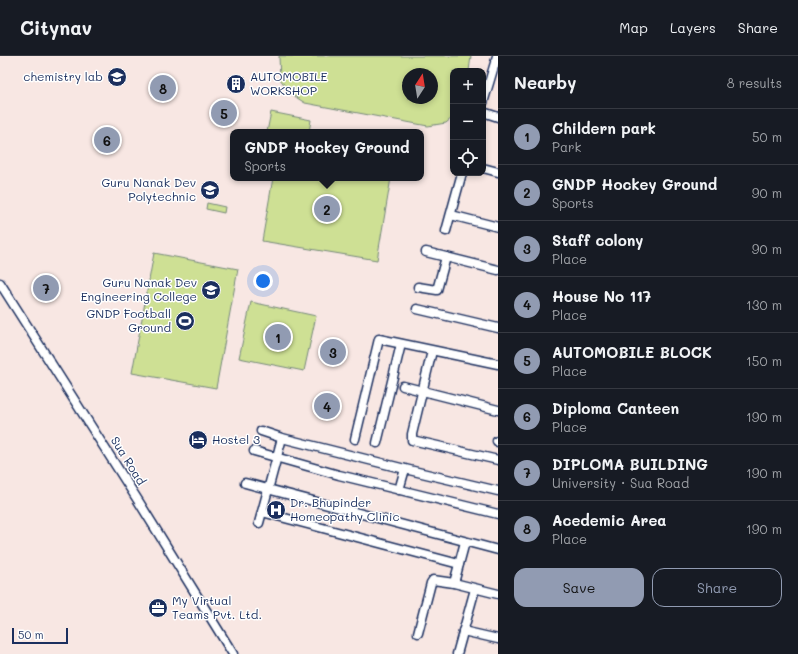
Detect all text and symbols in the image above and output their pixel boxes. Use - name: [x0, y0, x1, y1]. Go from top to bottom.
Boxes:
- text: Citynav: [20, 15, 92, 40]
- text: Map: [619, 18, 648, 37]
- text: Layers: [670, 18, 716, 37]
- text: Share: [738, 18, 778, 37]
- school or university icon: chemistry lab: [106, 66, 128, 88]
- place label: chemistry lab: [23, 68, 103, 84]
- place label: AUTOMOBILE WORKSHOP: [250, 68, 328, 98]
- north arrow: [402, 68, 438, 104]
- map controls: [450, 68, 486, 176]
- button: +: [450, 68, 486, 104]
- text: Nearby: [514, 71, 576, 93]
- pin: 8: [150, 73, 176, 103]
- building icon: AUTOMOBILE WORKSHOP: [225, 73, 247, 95]
- text: 8 results: [727, 74, 782, 91]
- pin: 5: [211, 98, 237, 128]
- button: −: [450, 104, 486, 140]
- text: Childern park: [552, 118, 656, 138]
- pin: 6: [94, 125, 120, 155]
- text: 1: [524, 128, 530, 145]
- text: 50 m: [752, 128, 782, 145]
- popup: [230, 129, 424, 181]
- text: GNDP Hockey Ground: [244, 137, 410, 157]
- text: Park: [552, 138, 581, 155]
- button: locate: [450, 140, 486, 176]
- text: Sports: [244, 157, 286, 174]
- place label: Guru Nanak Dev Polytechnic: [101, 174, 196, 204]
- text: GNDP Hockey Ground: [552, 174, 717, 194]
- school or university icon: Guru Nanak Dev Polytechnic: [199, 179, 221, 201]
- text: 2: [523, 184, 531, 201]
- text: 90 m: [752, 184, 782, 201]
- pin: 2: [314, 194, 340, 224]
- text: Sports: [552, 194, 594, 211]
- text: Staff colony: [552, 230, 643, 250]
- text: 3: [523, 240, 531, 257]
- text: 90 m: [752, 240, 782, 257]
- text: Place: [552, 250, 587, 267]
- your location: [253, 271, 273, 291]
- pin: 7: [33, 273, 59, 303]
- place label: Guru Nanak Dev Engineering College: [81, 274, 197, 304]
- school or university icon: Guru Nanak Dev Engineering College: [200, 279, 222, 301]
- text: House No 117: [552, 286, 651, 306]
- text: 4: [523, 296, 531, 313]
- text: 130 m: [746, 296, 782, 313]
- place label: GNDP Football Ground: [86, 305, 171, 335]
- text: Place: [552, 306, 587, 323]
- sports icon: GNDP Football Ground: [174, 310, 196, 332]
- pin: 1: [265, 322, 291, 352]
- pin: 3: [320, 337, 346, 367]
- text: AUTOMOBILE BLOCK: [552, 342, 712, 362]
- text: 5: [523, 352, 531, 369]
- text: 150 m: [746, 352, 782, 369]
- text: Place: [552, 362, 587, 379]
- pin: 4: [314, 391, 340, 421]
- text: Diploma Canteen: [552, 398, 679, 418]
- text: 6: [523, 408, 531, 425]
- text: 190 m: [746, 408, 782, 425]
- text: Place: [552, 418, 587, 435]
- hotel icon: Hostel 3: [187, 429, 209, 451]
- place label: Hostel 3: [212, 431, 260, 447]
- street label: Sua Road: [108, 433, 150, 488]
- text: DIPLOMA BUILDING: [552, 454, 708, 474]
- text: 7: [523, 464, 531, 481]
- text: 190 m: [746, 464, 782, 481]
- text: University · Sua Road: [552, 474, 689, 491]
- place label: Dr. Bhupinder Homeopathy Clinic: [290, 494, 399, 524]
- hospital icon: Dr. Bhupinder Homeopathy Clinic: [265, 499, 287, 521]
- text: Acedemic Area: [552, 510, 667, 530]
- text: 8: [523, 520, 531, 537]
- text: 190 m: [746, 520, 782, 537]
- text: Place: [552, 530, 587, 547]
- button: Save: [514, 568, 644, 607]
- button: Share: [652, 568, 782, 607]
- place label: My Virtual Teams Pvt. Ltd.: [172, 592, 262, 622]
- office icon: My Virtual Teams Pvt. Ltd.: [147, 597, 169, 619]
- scale bar: [12, 626, 68, 645]
- text: 50 m: [18, 627, 44, 642]

